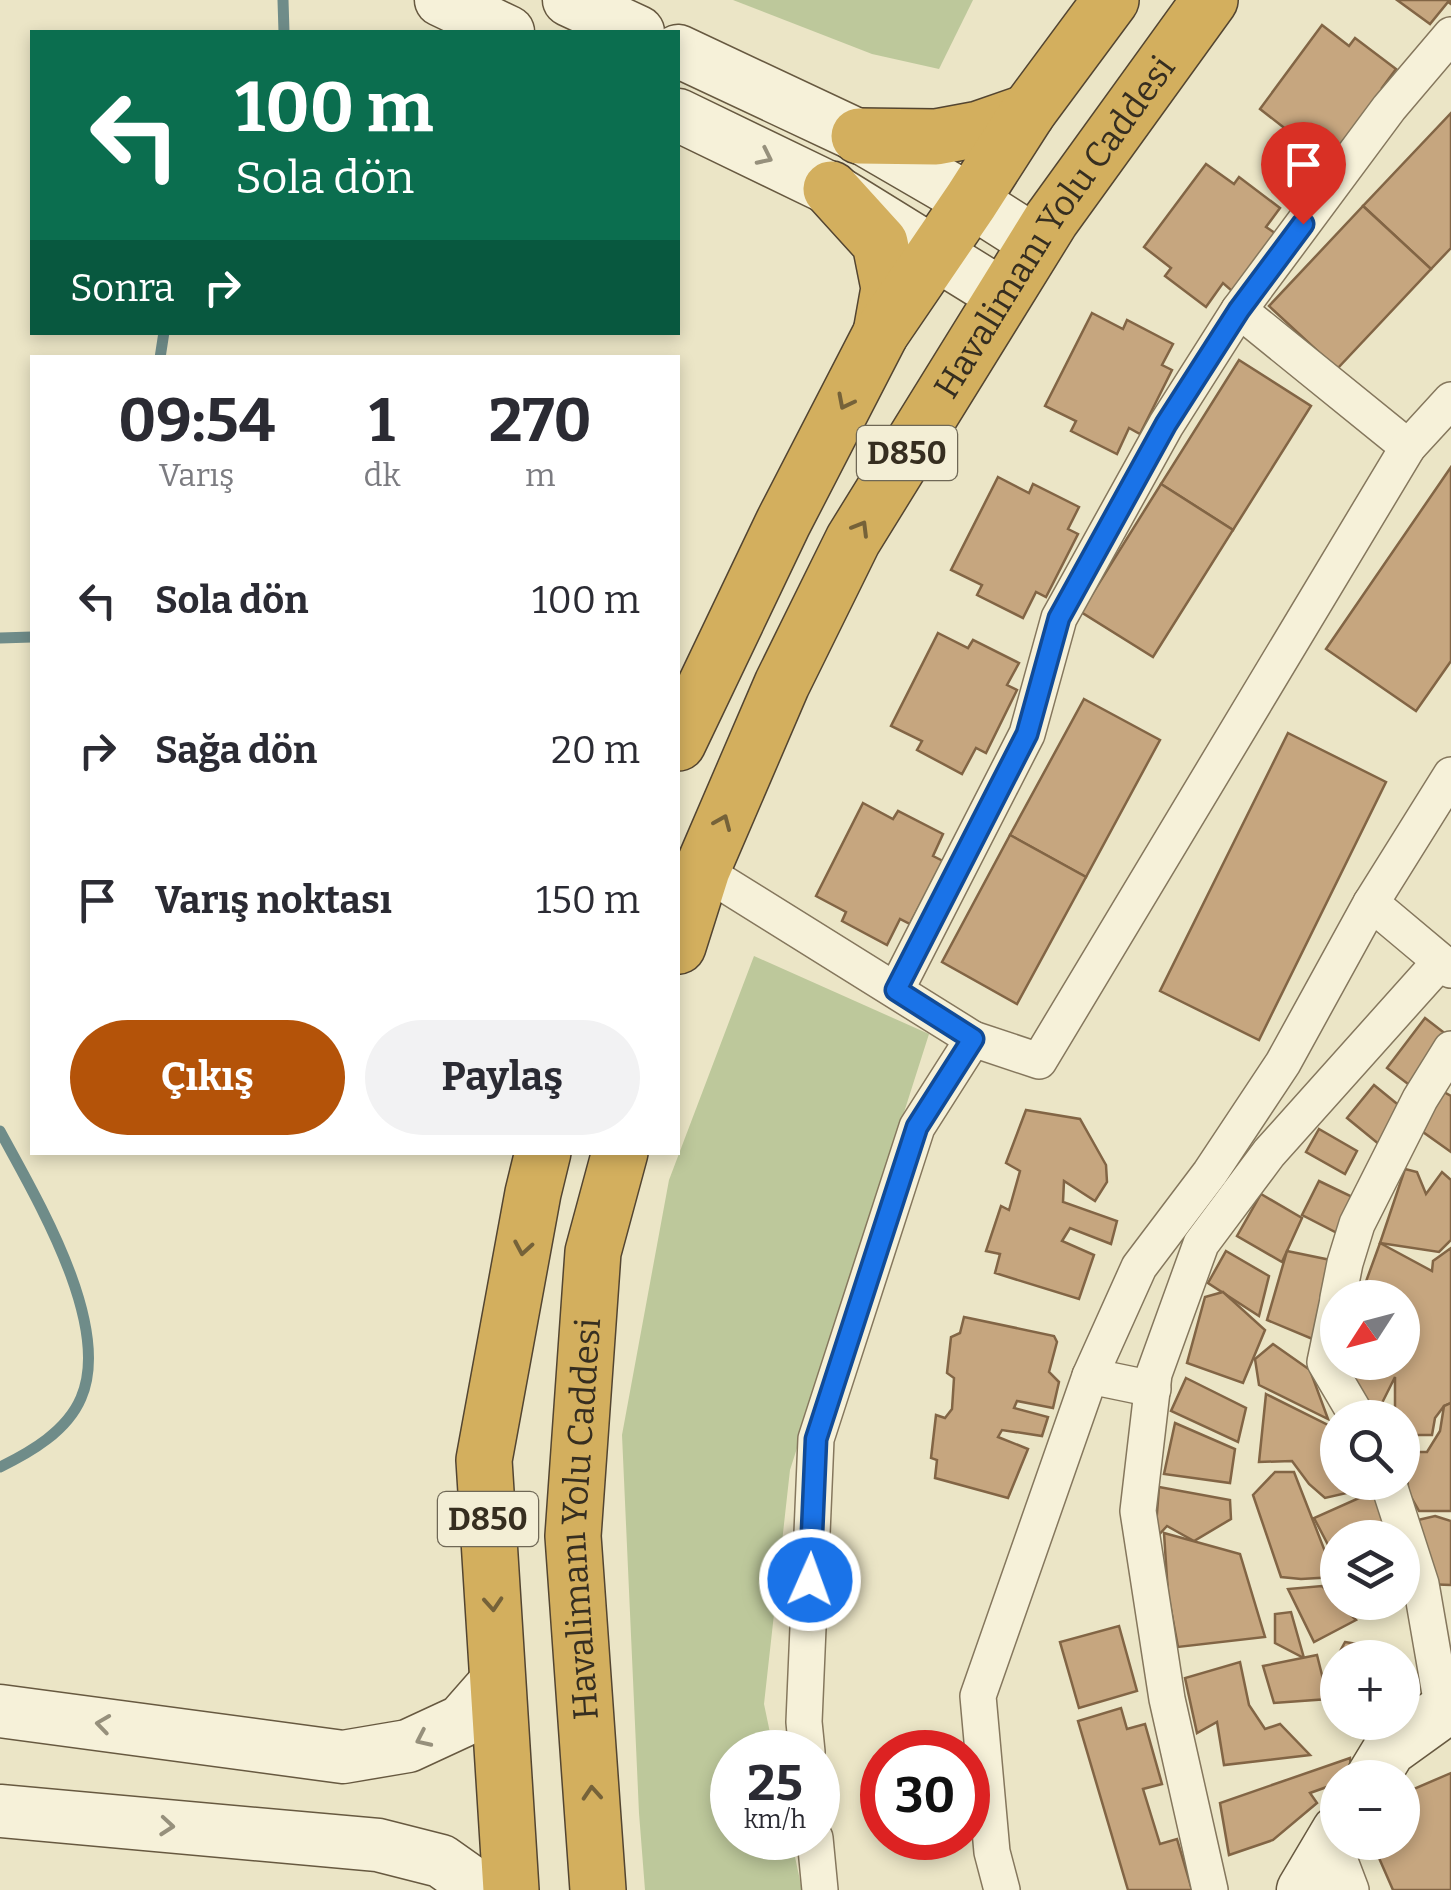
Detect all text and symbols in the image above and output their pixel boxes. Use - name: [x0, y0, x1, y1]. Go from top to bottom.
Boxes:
- street label: Havalimanı Yolu Caddesi: [925, 48, 1184, 406]
- text: 100 m: [235, 66, 434, 150]
- icon: left: [70, 70, 200, 200]
- pin: [1261, 122, 1346, 225]
- icon: arrive: [1276, 137, 1331, 192]
- one-way arrow: [755, 145, 773, 165]
- text: Sola dön: [235, 151, 414, 205]
- icon: right: [195, 260, 250, 315]
- text: Sonra: [70, 265, 175, 311]
- text: 09:54: [118, 385, 275, 457]
- text: 1: [369, 385, 395, 457]
- text: 270: [489, 385, 592, 457]
- one-way arrow: [837, 392, 857, 410]
- road number: D850: [857, 426, 957, 480]
- text: Varış: [159, 456, 235, 494]
- text: dk: [363, 456, 401, 494]
- text: m: [525, 456, 556, 494]
- one-way arrow: [849, 521, 868, 539]
- icon: left: [70, 573, 125, 628]
- text: Sola dön: [155, 577, 309, 623]
- text: 100 m: [532, 577, 640, 623]
- icon: right: [70, 723, 125, 778]
- text: Sağa dön: [155, 727, 317, 773]
- text: 20 m: [551, 727, 640, 773]
- one-way arrow: [711, 814, 731, 832]
- icon: arrive: [70, 873, 125, 928]
- text: Varış noktası: [155, 877, 392, 923]
- text: 150 m: [536, 877, 640, 923]
- button: Çıkış: [70, 1020, 345, 1135]
- button: Paylaş: [365, 1020, 640, 1135]
- one-way arrow: [513, 1240, 534, 1256]
- north arrow: [1320, 1280, 1420, 1380]
- map controls: [1320, 1280, 1420, 1860]
- street label: Havalimanı Yolu Caddesi: [552, 1317, 609, 1721]
- button: search: [1320, 1400, 1420, 1500]
- road number: D850: [438, 1492, 538, 1546]
- button: layers: [1320, 1520, 1420, 1620]
- position arrow: [758, 1528, 862, 1632]
- one-way arrow: [482, 1596, 503, 1612]
- button: +: [1320, 1640, 1420, 1740]
- one-way arrow: [95, 1714, 111, 1735]
- one-way arrow: [415, 1726, 433, 1746]
- speed limit sign: 30: [860, 1730, 990, 1860]
- text: 25: [747, 1753, 803, 1813]
- button: −: [1320, 1760, 1420, 1860]
- one-way arrow: [581, 1784, 603, 1800]
- text: km/h: [744, 1805, 806, 1835]
- one-way arrow: [159, 1815, 175, 1837]

